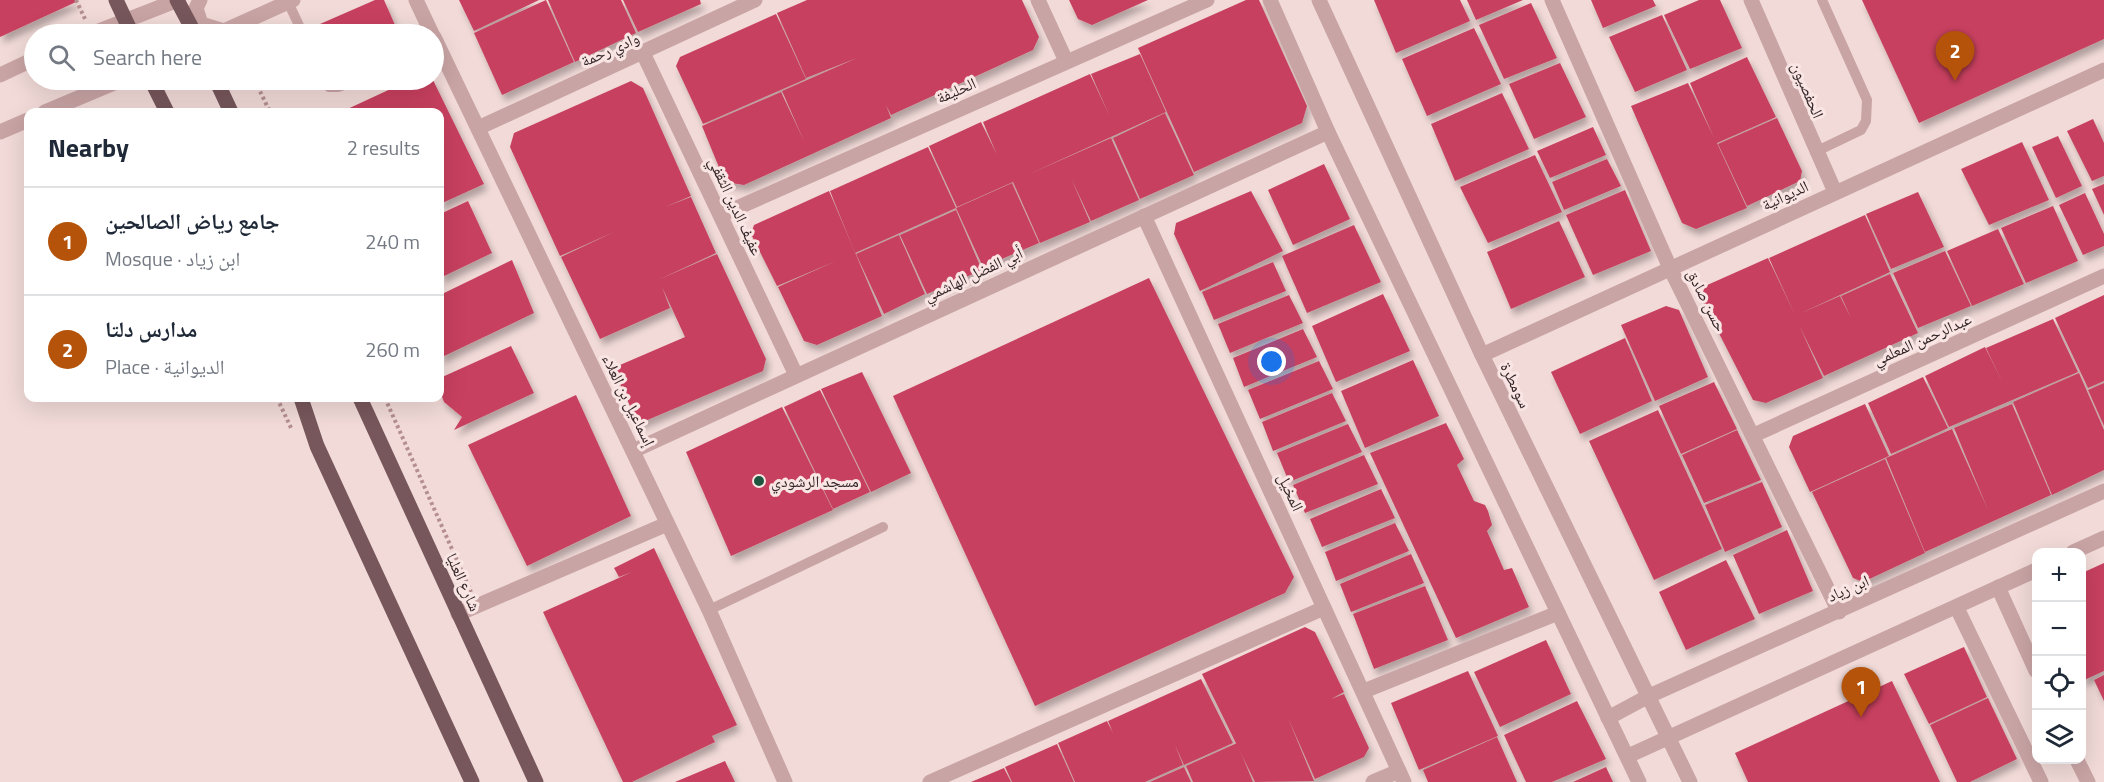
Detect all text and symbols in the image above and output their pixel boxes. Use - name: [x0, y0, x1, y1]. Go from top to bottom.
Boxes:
- search box: [24, 24, 444, 90]
- street label: وادي رحمة: [577, 26, 643, 73]
- pin: 2: [1936, 32, 1974, 81]
- text: Search here: [93, 40, 202, 74]
- icon: search: [45, 41, 78, 74]
- street label: الحفصيون: [1785, 58, 1831, 122]
- street label: الحليفة: [932, 71, 980, 109]
- text: Nearby: [48, 128, 129, 167]
- text: 2 results: [347, 132, 420, 163]
- street label: عفيف الدين الثقفي: [702, 153, 769, 260]
- street label: الديوانية: [1758, 174, 1812, 216]
- text: جامع رياض الصالحين: [105, 204, 280, 238]
- text: 1: [62, 226, 73, 257]
- text: 240 m: [365, 226, 420, 257]
- street label: أبي الفضل الهاشمي: [919, 241, 1027, 308]
- text: Mosque · ابن زياد: [105, 243, 240, 274]
- street label: حسن صادق: [1681, 265, 1733, 335]
- street label: عبدالرحمن المعلمي: [1869, 307, 1976, 372]
- text: مدارس دلتا: [105, 312, 197, 346]
- text: 2: [62, 334, 73, 365]
- text: 260 m: [365, 334, 420, 365]
- your location: [1257, 347, 1286, 376]
- street label: إسماعيل بن العلاء: [596, 350, 662, 450]
- text: Place · الديوانية: [105, 351, 225, 382]
- street label: سومطرة: [1495, 358, 1537, 412]
- place label: مسجد الرشودي: [771, 469, 859, 494]
- street label: المخيل: [1272, 469, 1310, 515]
- marker: مسجد الرشودي: [752, 474, 766, 488]
- map controls: [2032, 548, 2086, 764]
- button: +: [2032, 548, 2086, 602]
- street label: شارع العليا: [441, 549, 487, 615]
- street label: ابن زياد: [1823, 568, 1873, 608]
- button: −: [2032, 602, 2086, 656]
- button: locate: [2032, 656, 2086, 710]
- pin: 1: [1842, 668, 1880, 717]
- button: layers: [2032, 710, 2086, 764]

